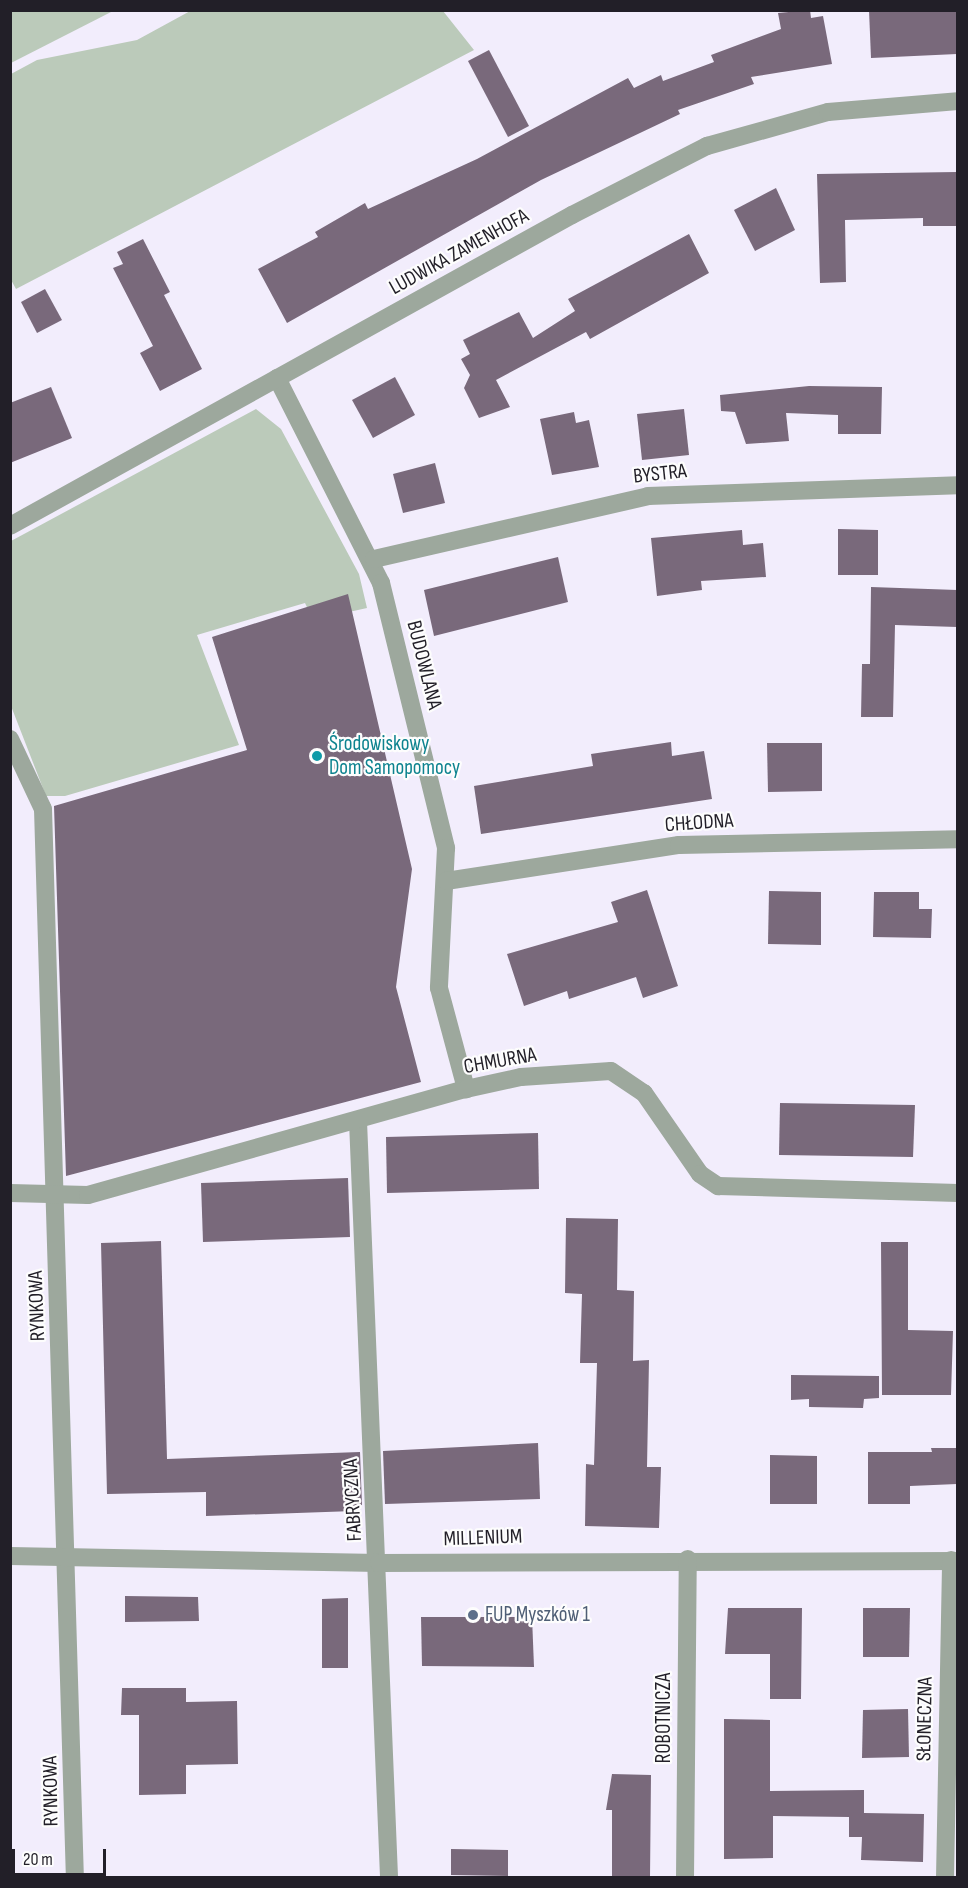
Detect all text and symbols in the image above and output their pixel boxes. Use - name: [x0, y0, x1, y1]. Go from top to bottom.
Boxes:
- street label: LUDWIKA ZAMENHOFA: [385, 203, 533, 301]
- street label: BYSTRA: [632, 459, 688, 489]
- street label: BUDOWLANA: [401, 618, 447, 712]
- place label: Środowiskowy Dom Samopomocy: [329, 731, 460, 781]
- marker: Środowiskowy Dom Samopomocy: [310, 749, 324, 763]
- street label: CHŁODNA: [664, 808, 734, 838]
- street label: CHMURNA: [462, 1042, 538, 1080]
- street label: RYNKOWA: [23, 1270, 51, 1342]
- street label: FABRYCZNA: [338, 1458, 368, 1542]
- street label: MILLENIUM: [443, 1524, 523, 1552]
- place label: FUP Myszków 1: [485, 1602, 590, 1628]
- marker: FUP Myszków 1: [466, 1608, 480, 1622]
- street label: ROBOTNICZA: [651, 1673, 677, 1763]
- street label: SŁONECZNA: [912, 1677, 938, 1761]
- street label: RYNKOWA: [38, 1756, 64, 1826]
- scale bar: [15, 1837, 110, 1875]
- text: 20 m: [23, 1849, 53, 1870]

